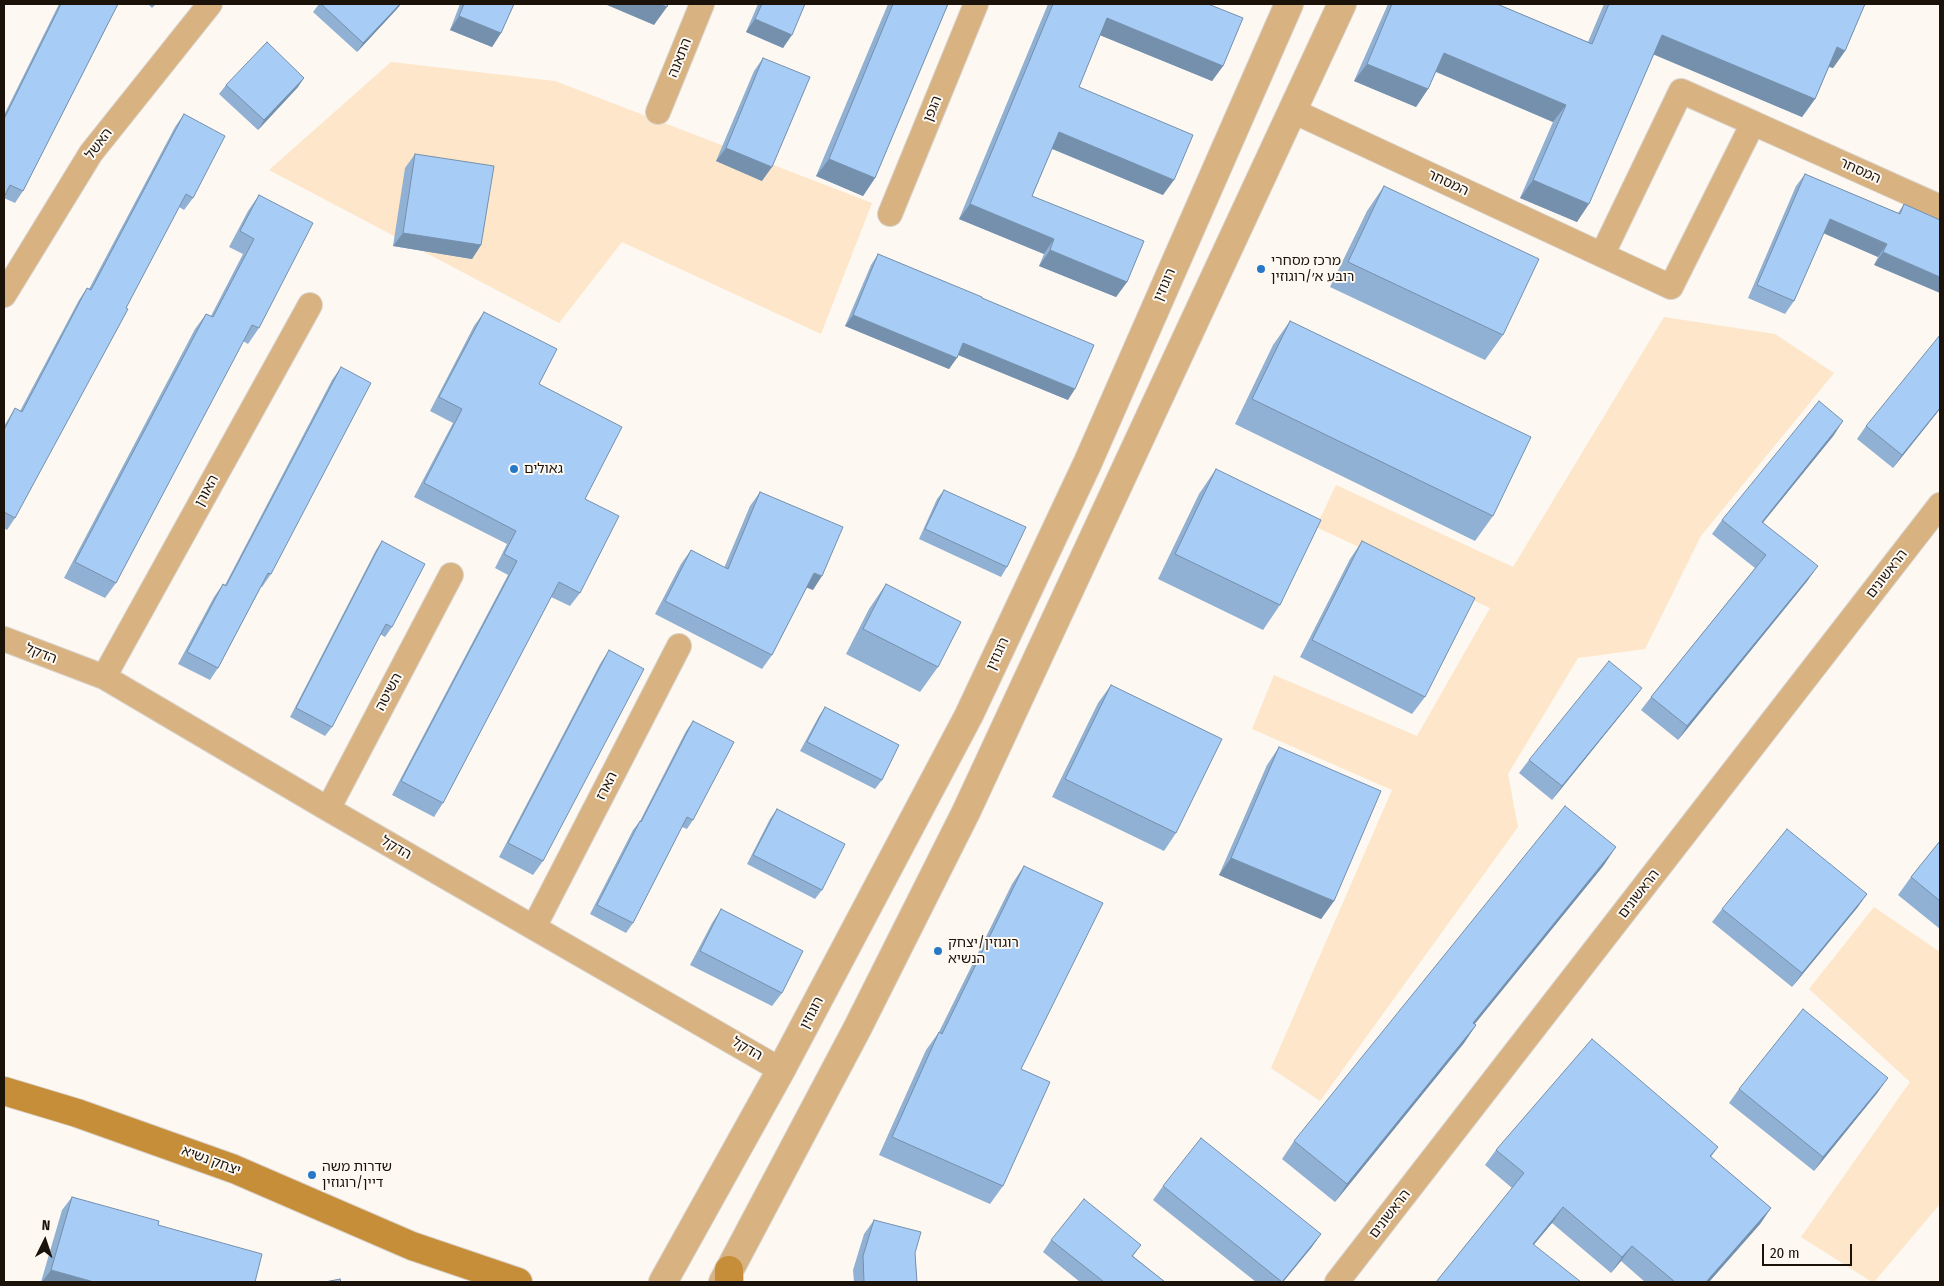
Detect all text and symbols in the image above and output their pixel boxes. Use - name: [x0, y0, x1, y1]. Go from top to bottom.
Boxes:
- street label: התאנה: [664, 36, 696, 80]
- street label: הגפן: [920, 93, 946, 125]
- street label: האשל: [82, 125, 116, 163]
- street label: המסחר: [1837, 155, 1883, 187]
- street label: המסחר: [1425, 166, 1471, 200]
- place label: מרכז מסחרי רובע א׳/רוגוזין: [1271, 253, 1354, 286]
- marker: מרכז מסחרי רובע א׳/רוגוזין: [1255, 263, 1267, 275]
- street label: רוגוזין: [1150, 266, 1180, 304]
- place label: גאולים: [524, 461, 563, 477]
- marker: גאולים: [508, 463, 520, 475]
- street label: האורן: [192, 472, 222, 510]
- street label: הראשונים: [1863, 546, 1911, 602]
- street label: רוגוזין: [983, 635, 1013, 673]
- street label: הדקל: [23, 640, 59, 668]
- street label: השיטה: [372, 670, 406, 714]
- street label: הארז: [593, 769, 621, 803]
- street label: הדקל: [378, 833, 414, 863]
- street label: הראשונים: [1615, 866, 1663, 922]
- place label: רוגוזין/יצחק הנשיא: [948, 935, 1019, 968]
- marker: רוגוזין/יצחק הנשיא: [932, 945, 944, 957]
- street label: רוגוזין: [797, 994, 827, 1032]
- street label: הדקל: [729, 1034, 765, 1064]
- street label: יצחק נשיא: [179, 1143, 243, 1179]
- place label: שדרות משה דיין/רוגוזין: [322, 1159, 392, 1192]
- marker: שדרות משה דיין/רוגוזין: [306, 1169, 318, 1181]
- street label: הראשונים: [1366, 1186, 1414, 1242]
- north arrow: [20, 1216, 70, 1266]
- text: N: [41, 1217, 51, 1234]
- scale bar: [1764, 1234, 1854, 1266]
- text: 20 m: [1770, 1244, 1800, 1262]

